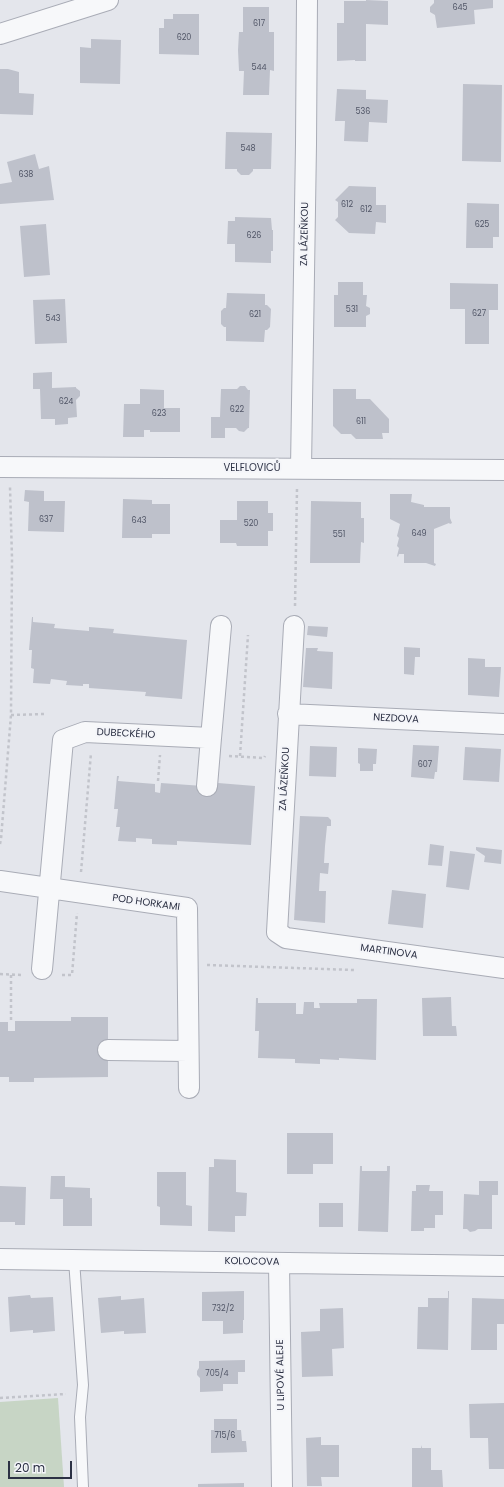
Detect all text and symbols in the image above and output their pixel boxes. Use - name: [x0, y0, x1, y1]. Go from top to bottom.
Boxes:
- house number: 645: [452, 3, 468, 13]
- house number: 617: [253, 19, 265, 29]
- house number: 620: [177, 33, 191, 43]
- house number: 544: [251, 63, 267, 73]
- house number: 536: [356, 107, 370, 117]
- house number: 548: [240, 144, 256, 154]
- house number: 638: [19, 170, 33, 180]
- house number: 612: [341, 200, 353, 210]
- street label: ZA LÁZEŇKOU: [298, 202, 312, 266]
- house number: 612: [360, 205, 372, 215]
- house number: 625: [475, 220, 489, 230]
- house number: 626: [247, 231, 261, 241]
- house number: 531: [346, 305, 358, 315]
- house number: 627: [472, 309, 486, 319]
- house number: 621: [249, 310, 261, 320]
- house number: 543: [46, 314, 60, 324]
- house number: 624: [59, 397, 73, 407]
- house number: 622: [230, 405, 244, 415]
- house number: 623: [152, 409, 166, 419]
- house number: 611: [356, 417, 366, 427]
- street label: VELFLOVICŮ: [223, 462, 281, 474]
- house number: 637: [39, 515, 53, 525]
- house number: 643: [132, 516, 146, 526]
- house number: 520: [244, 519, 258, 529]
- house number: 649: [411, 529, 427, 539]
- house number: 551: [333, 530, 345, 540]
- street label: NEZDOVA: [373, 712, 419, 726]
- street label: DUBECKÉHO: [96, 726, 156, 742]
- street label: ZA LÁZEŇKOU: [277, 747, 293, 811]
- house number: 607: [418, 760, 432, 770]
- street label: POD HORKAMI: [111, 892, 181, 914]
- street label: MARTINOVA: [360, 942, 418, 962]
- street label: KOLOCOVA: [224, 1256, 280, 1268]
- house number: 732/2: [212, 1304, 234, 1314]
- street label: U LIPOVÉ ALEJE: [274, 1339, 288, 1411]
- house number: 705/4: [205, 1369, 229, 1379]
- house number: 715/6: [215, 1431, 235, 1441]
- scale bar: [10, 1453, 74, 1479]
- text: 20 m: [15, 1459, 45, 1476]

